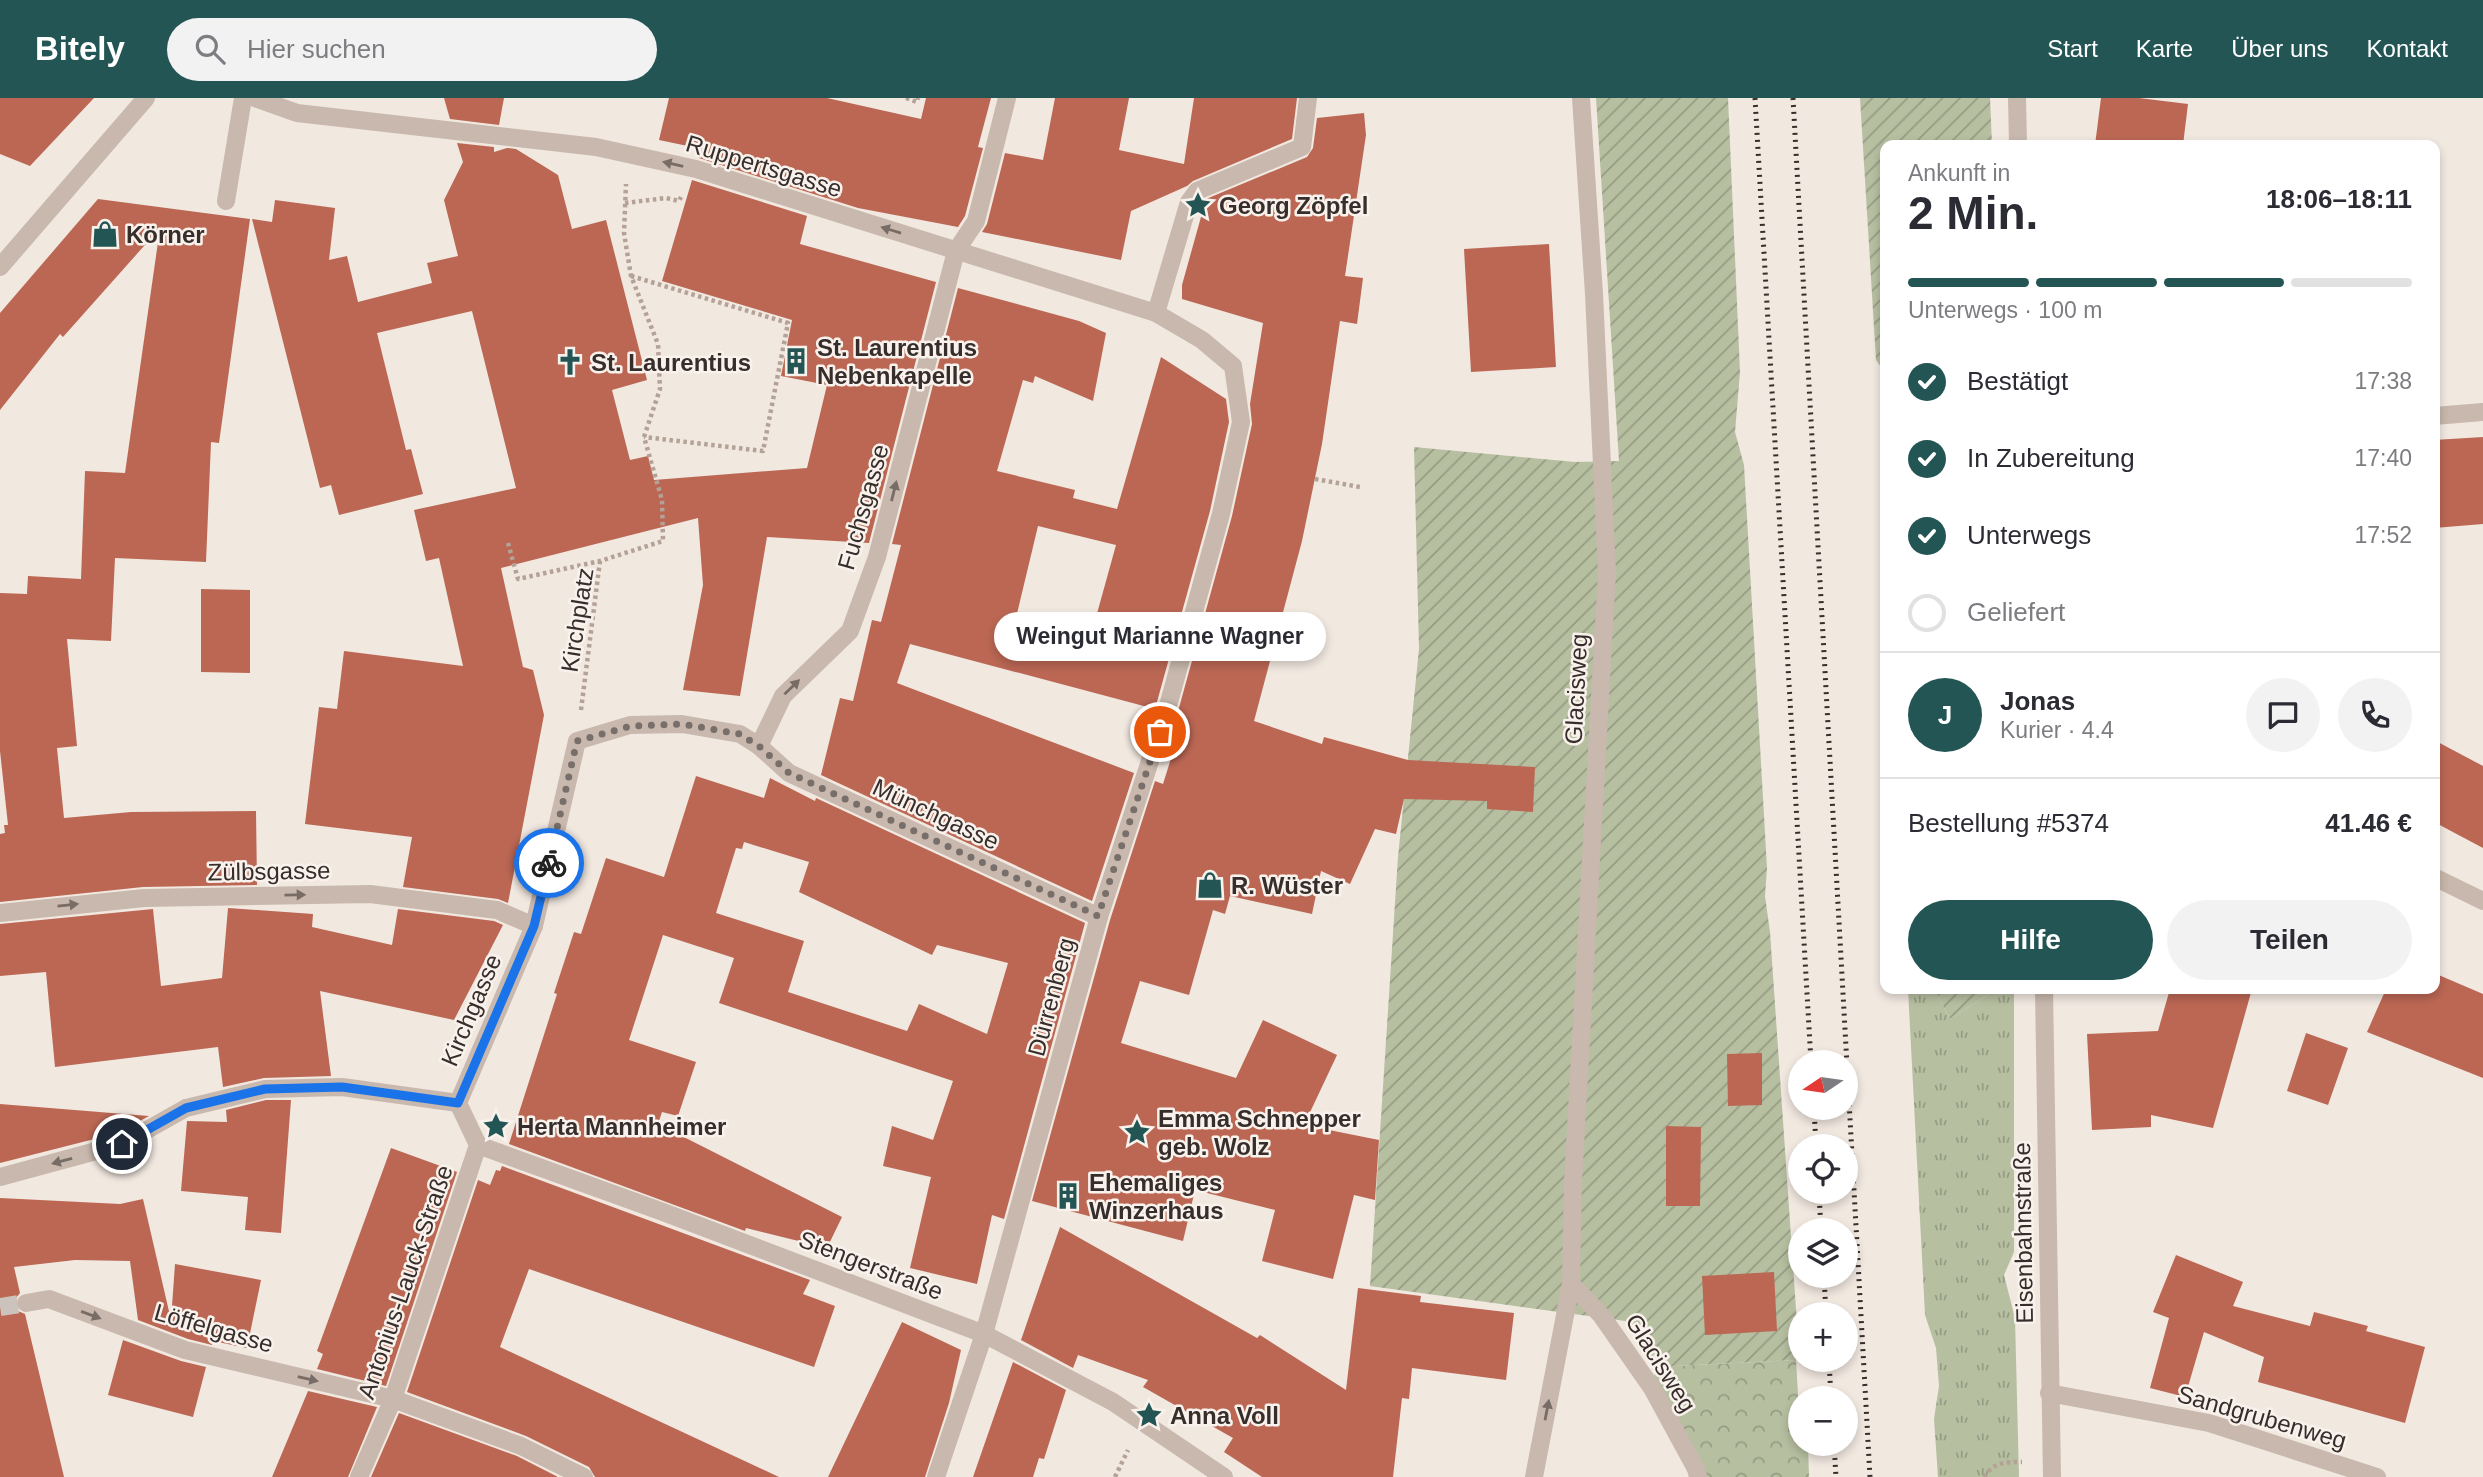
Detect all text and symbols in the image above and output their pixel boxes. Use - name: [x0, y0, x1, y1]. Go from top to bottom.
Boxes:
- search box: [167, 18, 657, 81]
- text: Bitely: [35, 30, 125, 67]
- icon: search: [191, 30, 229, 68]
- text: Hier suchen: [247, 34, 386, 64]
- text: Start: [2047, 35, 2098, 62]
- text: Karte: [2136, 35, 2193, 62]
- text: Über uns: [2231, 35, 2329, 62]
- text: Kontakt: [2367, 35, 2448, 62]
- street label: Ruppertsgasse: [683, 129, 845, 203]
- one-way arrow: [662, 158, 684, 169]
- text: Ankunft in: [1908, 160, 2010, 186]
- text: 18:06–18:11: [2266, 184, 2412, 214]
- text: 2 Min.: [1908, 187, 2038, 239]
- place icon: Georg Zöpfel: [1183, 190, 1213, 220]
- place label: Georg Zöpfel: [1219, 192, 1368, 219]
- shop icon: Körner: [90, 219, 120, 249]
- place label: Körner: [126, 221, 205, 248]
- one-way arrow: [880, 225, 901, 235]
- text: Unterwegs · 100 m: [1908, 297, 2102, 323]
- place label: St. Laurentius Nebenkapelle: [817, 334, 977, 389]
- building icon: St. Laurentius Nebenkapelle: [781, 346, 811, 376]
- church icon: St. Laurentius: [555, 347, 585, 377]
- place label: St. Laurentius: [591, 349, 751, 376]
- icon: check: [1908, 363, 1946, 401]
- text: Bestätigt: [1967, 366, 2068, 396]
- text: 17:38: [2354, 368, 2412, 394]
- icon: check: [1908, 440, 1946, 478]
- street label: Fuchsgasse: [832, 441, 894, 573]
- text: In Zubereitung: [1967, 443, 2135, 473]
- text: 17:40: [2354, 445, 2412, 471]
- one-way arrow: [889, 480, 900, 502]
- icon: check: [1908, 517, 1946, 555]
- text: Unterwegs: [1967, 520, 2091, 550]
- text: 17:52: [2354, 522, 2412, 548]
- street label: Kirchplatz: [555, 566, 599, 674]
- text: Geliefert: [1967, 597, 2065, 627]
- callout: Weingut Marianne Wagner: [994, 613, 1326, 662]
- text: Weingut Marianne Wagner: [1016, 623, 1304, 649]
- street label: Glacisweg: [1560, 633, 1592, 745]
- button: chat: [2246, 678, 2320, 752]
- button: phone: [2338, 678, 2412, 752]
- one-way arrow: [784, 679, 801, 696]
- text: Jonas: [2000, 686, 2075, 716]
- text: J: [1938, 700, 1952, 730]
- pin: [1130, 702, 1190, 762]
- icon: bag: [1141, 713, 1179, 751]
- text: Kurier · 4.4: [2000, 717, 2114, 743]
- street label: Münchgasse: [869, 773, 1003, 855]
- text: Bestellung #5374: [1908, 808, 2109, 838]
- text: 41.46 €: [2325, 808, 2412, 838]
- courier: [514, 828, 584, 898]
- icon: bike: [530, 844, 568, 882]
- street label: Zülbsgasse: [207, 856, 331, 886]
- shop icon: R. Wüster: [1195, 870, 1225, 900]
- place label: R. Wüster: [1231, 872, 1343, 899]
- one-way arrow: [284, 890, 306, 901]
- one-way arrow: [57, 900, 79, 911]
- button: Hilfe: [1908, 900, 2153, 980]
- button: Teilen: [2167, 900, 2412, 980]
- street label: Dürrenberg: [1022, 935, 1080, 1059]
- street label: Kirchgasse: [435, 950, 507, 1070]
- north arrow: [1788, 1050, 1858, 1120]
- map controls: [1788, 1050, 1858, 1456]
- place label: Emma Schnepper geb. Wolz: [1158, 1105, 1361, 1160]
- place icon: Herta Mannheimer: [481, 1111, 511, 1141]
- place label: Herta Mannheimer: [517, 1113, 726, 1140]
- pin: [92, 1114, 152, 1174]
- place icon: Emma Schnepper geb. Wolz: [1122, 1117, 1152, 1147]
- icon: home: [103, 1125, 141, 1163]
- button: locate: [1788, 1134, 1858, 1204]
- street label: Eisenbahnstraße: [2008, 1142, 2038, 1324]
- one-way arrow: [50, 1156, 72, 1167]
- street label: Antonius-Lauck-Straße: [352, 1162, 458, 1402]
- place label: Ehemaliges Winzerhaus: [1089, 1169, 1223, 1224]
- building icon: Ehemaliges Winzerhaus: [1053, 1181, 1083, 1211]
- button: layers: [1788, 1218, 1858, 1288]
- street label: Stengerstraße: [795, 1225, 947, 1305]
- street label: Löffelgasse: [151, 1298, 277, 1358]
- button: +: [1788, 1302, 1858, 1372]
- one-way arrow: [80, 1309, 101, 1320]
- street label: Glacisweg: [1620, 1309, 1702, 1417]
- one-way arrow: [297, 1374, 319, 1385]
- street label: Sandgrubenweg: [2174, 1380, 2350, 1454]
- button: −: [1788, 1386, 1858, 1456]
- one-way arrow: [1542, 1399, 1553, 1421]
- place icon: Anna Voll: [1134, 1400, 1164, 1430]
- place label: Anna Voll: [1170, 1402, 1279, 1429]

